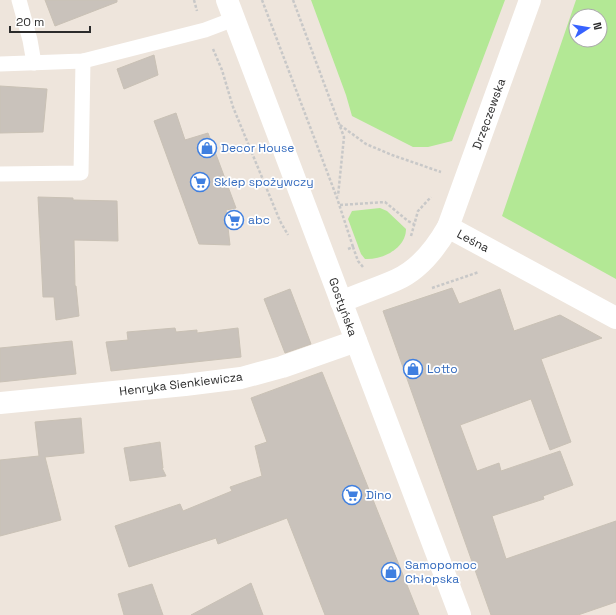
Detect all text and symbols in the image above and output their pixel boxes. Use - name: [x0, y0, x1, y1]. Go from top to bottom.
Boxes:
- scale bar: [10, 8, 90, 34]
- north arrow: [568, 8, 608, 48]
- text: 20 m: [16, 14, 44, 30]
- text: N: [590, 21, 605, 31]
- street label: Drzęczewska: [469, 76, 509, 152]
- shop icon: Decor House: [196, 137, 218, 159]
- place label: Decor House: [221, 140, 294, 156]
- supermarket icon: Sklep spożywczy: [189, 171, 211, 193]
- place label: Sklep spożywczy: [214, 174, 314, 190]
- supermarket icon: abc: [223, 209, 245, 231]
- place label: abc: [248, 212, 270, 228]
- street label: Leśna: [454, 226, 492, 256]
- street label: Gostyńska: [325, 275, 361, 339]
- shop icon: Lotto: [402, 358, 424, 380]
- place label: Lotto: [427, 361, 458, 377]
- street label: Henryka Sienkiewicza: [118, 368, 244, 400]
- supermarket icon: Dino: [341, 484, 363, 506]
- place label: Dino: [366, 487, 392, 503]
- place label: Samopomoc Chłopska: [405, 557, 477, 587]
- shop icon: Samopomoc Chłopska: [380, 561, 402, 583]

